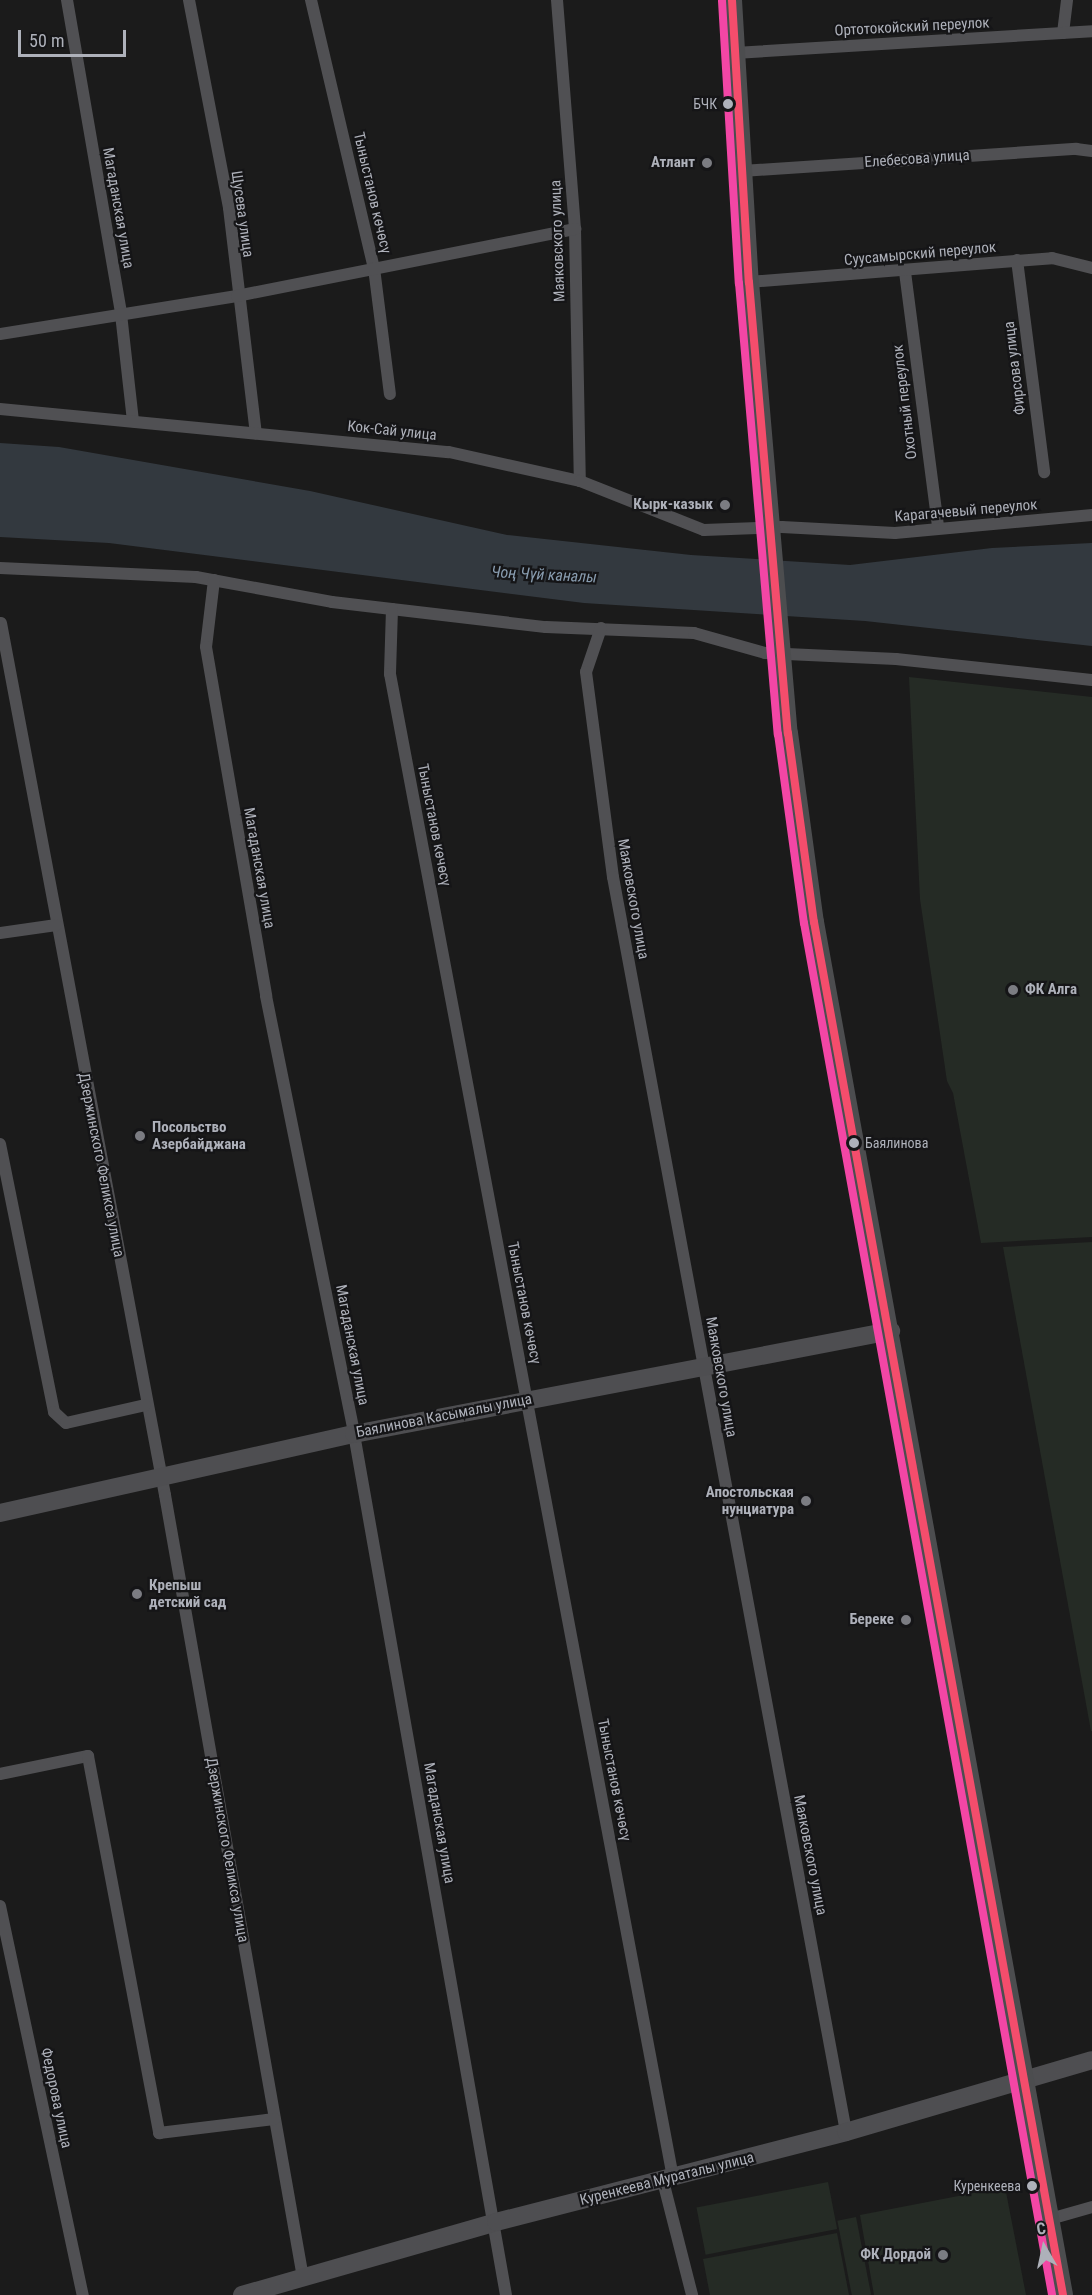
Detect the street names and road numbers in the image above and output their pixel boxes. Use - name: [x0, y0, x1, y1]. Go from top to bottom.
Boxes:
- street label: Ортотокойский переулок: [834, 14, 990, 40]
- street label: Тыныстанов көчөсү: [349, 130, 395, 256]
- street label: Магаданская улица: [99, 146, 137, 270]
- street label: Елебесова улица: [864, 146, 970, 172]
- street label: Щусева улица: [227, 170, 257, 258]
- street label: Маяковского улица: [547, 180, 569, 302]
- street label: Суусамырский переулок: [843, 238, 997, 270]
- street label: Фирсова улица: [1000, 320, 1030, 416]
- street label: Охотный переулок: [889, 344, 921, 460]
- street label: Кок-Сай улица: [346, 417, 438, 445]
- street label: Карагачевый переулок: [894, 496, 1038, 526]
- street label: Тыныстанов көчөсү: [413, 762, 455, 888]
- street label: Магаданская улица: [240, 806, 278, 930]
- street label: Маяковского улица: [614, 837, 652, 961]
- street label: Дзержинского Феликса улица: [74, 1071, 128, 1259]
- street label: Тыныстанов көчөсү: [503, 1240, 545, 1366]
- street label: Магаданская улица: [331, 1283, 373, 1407]
- street label: Маяковского улица: [702, 1315, 740, 1439]
- street label: Баялинова Касымалы улица: [355, 1390, 533, 1442]
- street label: Тыныстанов көчөсү: [593, 1717, 635, 1843]
- street label: Дзержинского Феликса улица: [202, 1756, 252, 1944]
- street label: Магаданская улица: [420, 1761, 458, 1885]
- street label: Маяковского улица: [790, 1793, 830, 1917]
- street label: Федорова улица: [37, 2046, 75, 2150]
- street label: Куренкеева Мураталы улица: [578, 2149, 756, 2209]

